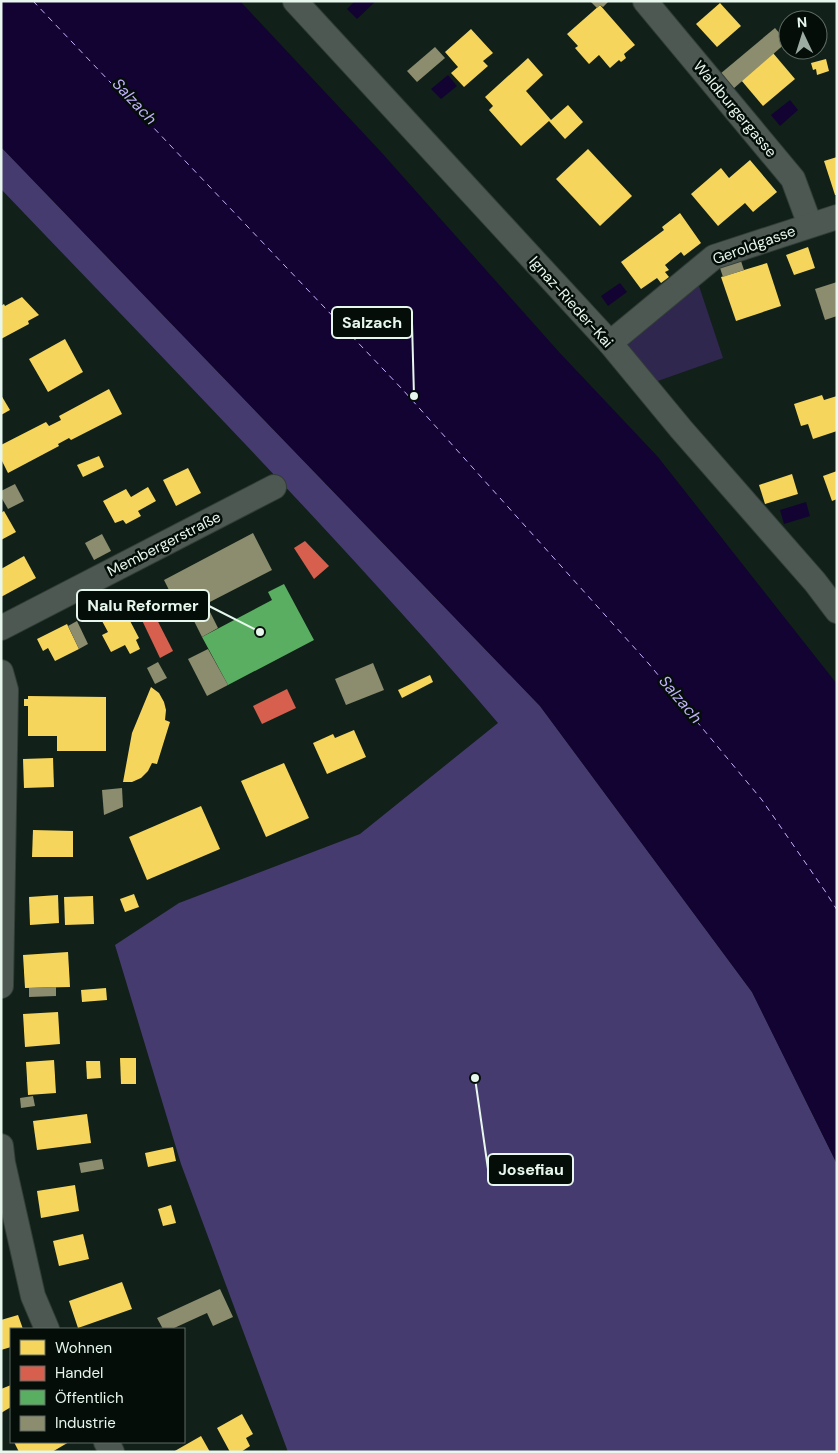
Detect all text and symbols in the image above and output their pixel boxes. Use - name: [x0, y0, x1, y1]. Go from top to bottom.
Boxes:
- north arrow: [778, 10, 828, 60]
- text: N: [796, 13, 808, 31]
- street label: Waldburgergasse: [689, 57, 781, 161]
- water label: Salzach: [108, 74, 162, 129]
- street label: Geroldgasse: [710, 221, 798, 269]
- street label: Ignaz-Rieder-Kai: [525, 252, 617, 352]
- callout: Salzach: [332, 307, 412, 338]
- text: Salzach: [342, 312, 402, 333]
- street label: Membergerstraße: [104, 507, 224, 581]
- callout: Nalu Reformer: [77, 590, 209, 621]
- text: Nalu Reformer: [87, 595, 199, 616]
- water label: Salzach: [654, 671, 707, 728]
- callout: Josefiau: [488, 1154, 573, 1185]
- text: Josefiau: [498, 1159, 564, 1180]
- legend: [10, 1328, 185, 1443]
- text: Wohnen: [55, 1338, 112, 1358]
- text: Handel: [55, 1363, 103, 1383]
- text: Öffentlich: [55, 1388, 124, 1408]
- text: Industrie: [55, 1413, 116, 1433]

